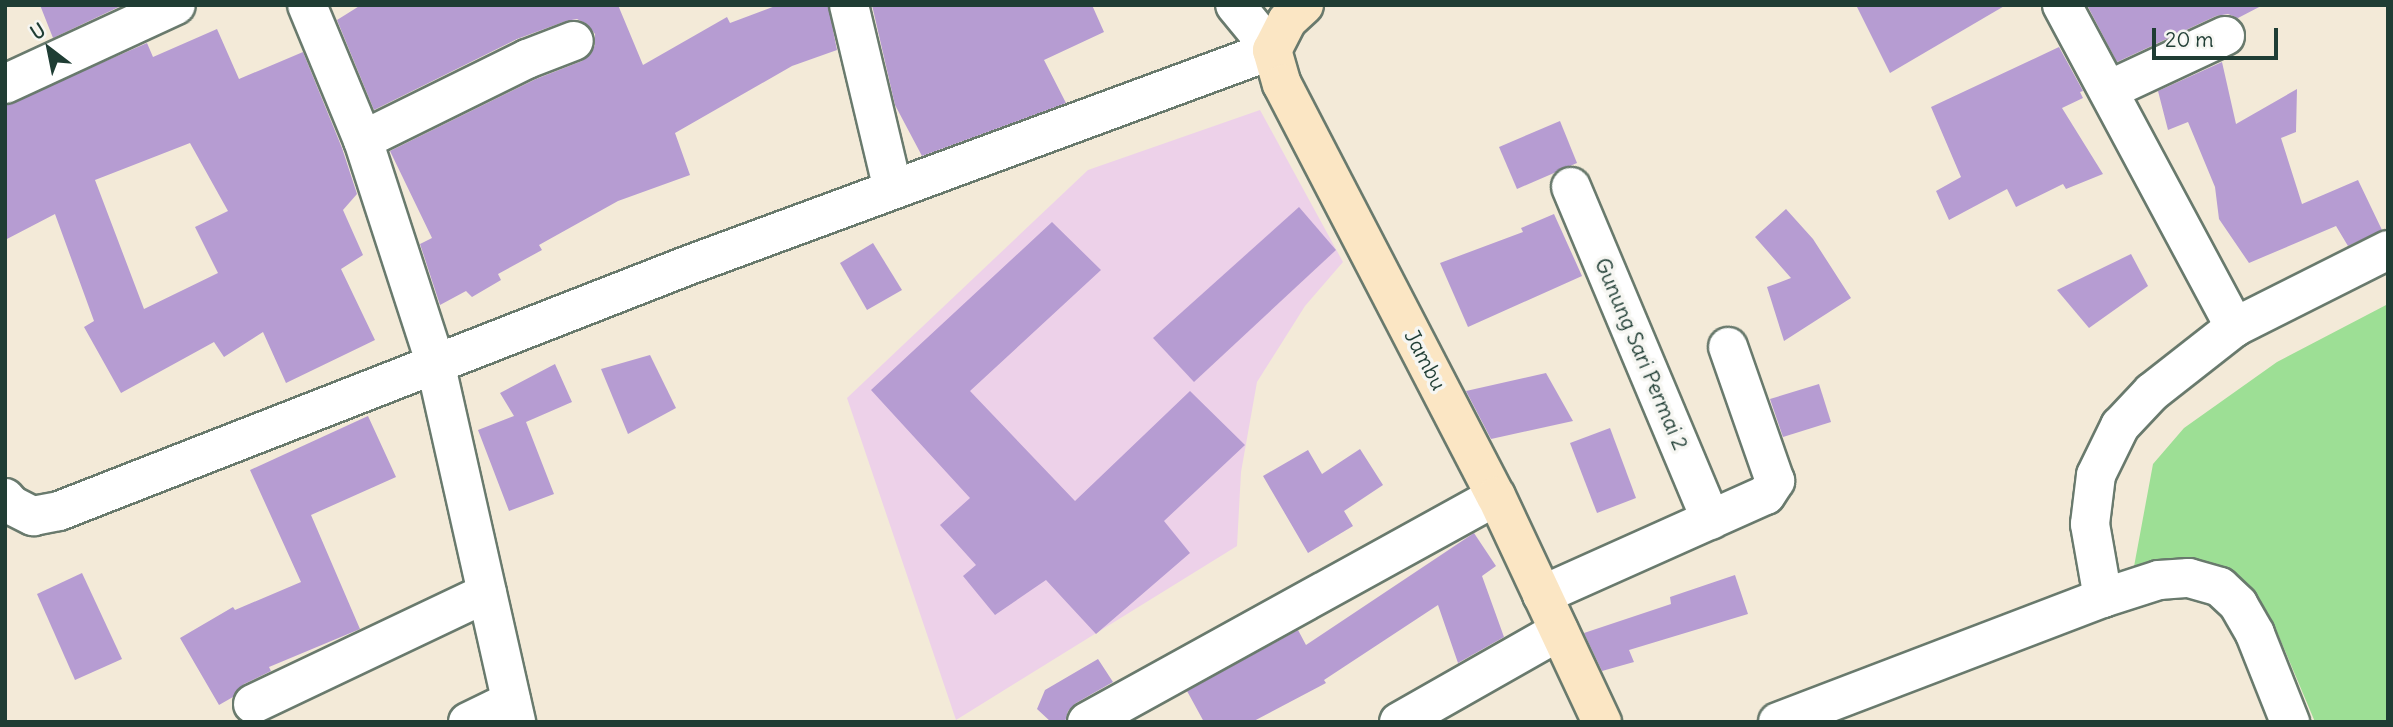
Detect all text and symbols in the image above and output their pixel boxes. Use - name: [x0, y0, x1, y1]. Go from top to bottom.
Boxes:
- north arrow: [14, 14, 84, 84]
- scale bar: [2155, 14, 2281, 58]
- text: U: [26, 18, 50, 45]
- text: 20 m: [2165, 26, 2214, 53]
- street label: Gunung Sari Permai 2: [1589, 254, 1693, 454]
- street label: Jambu: [1399, 325, 1451, 395]

